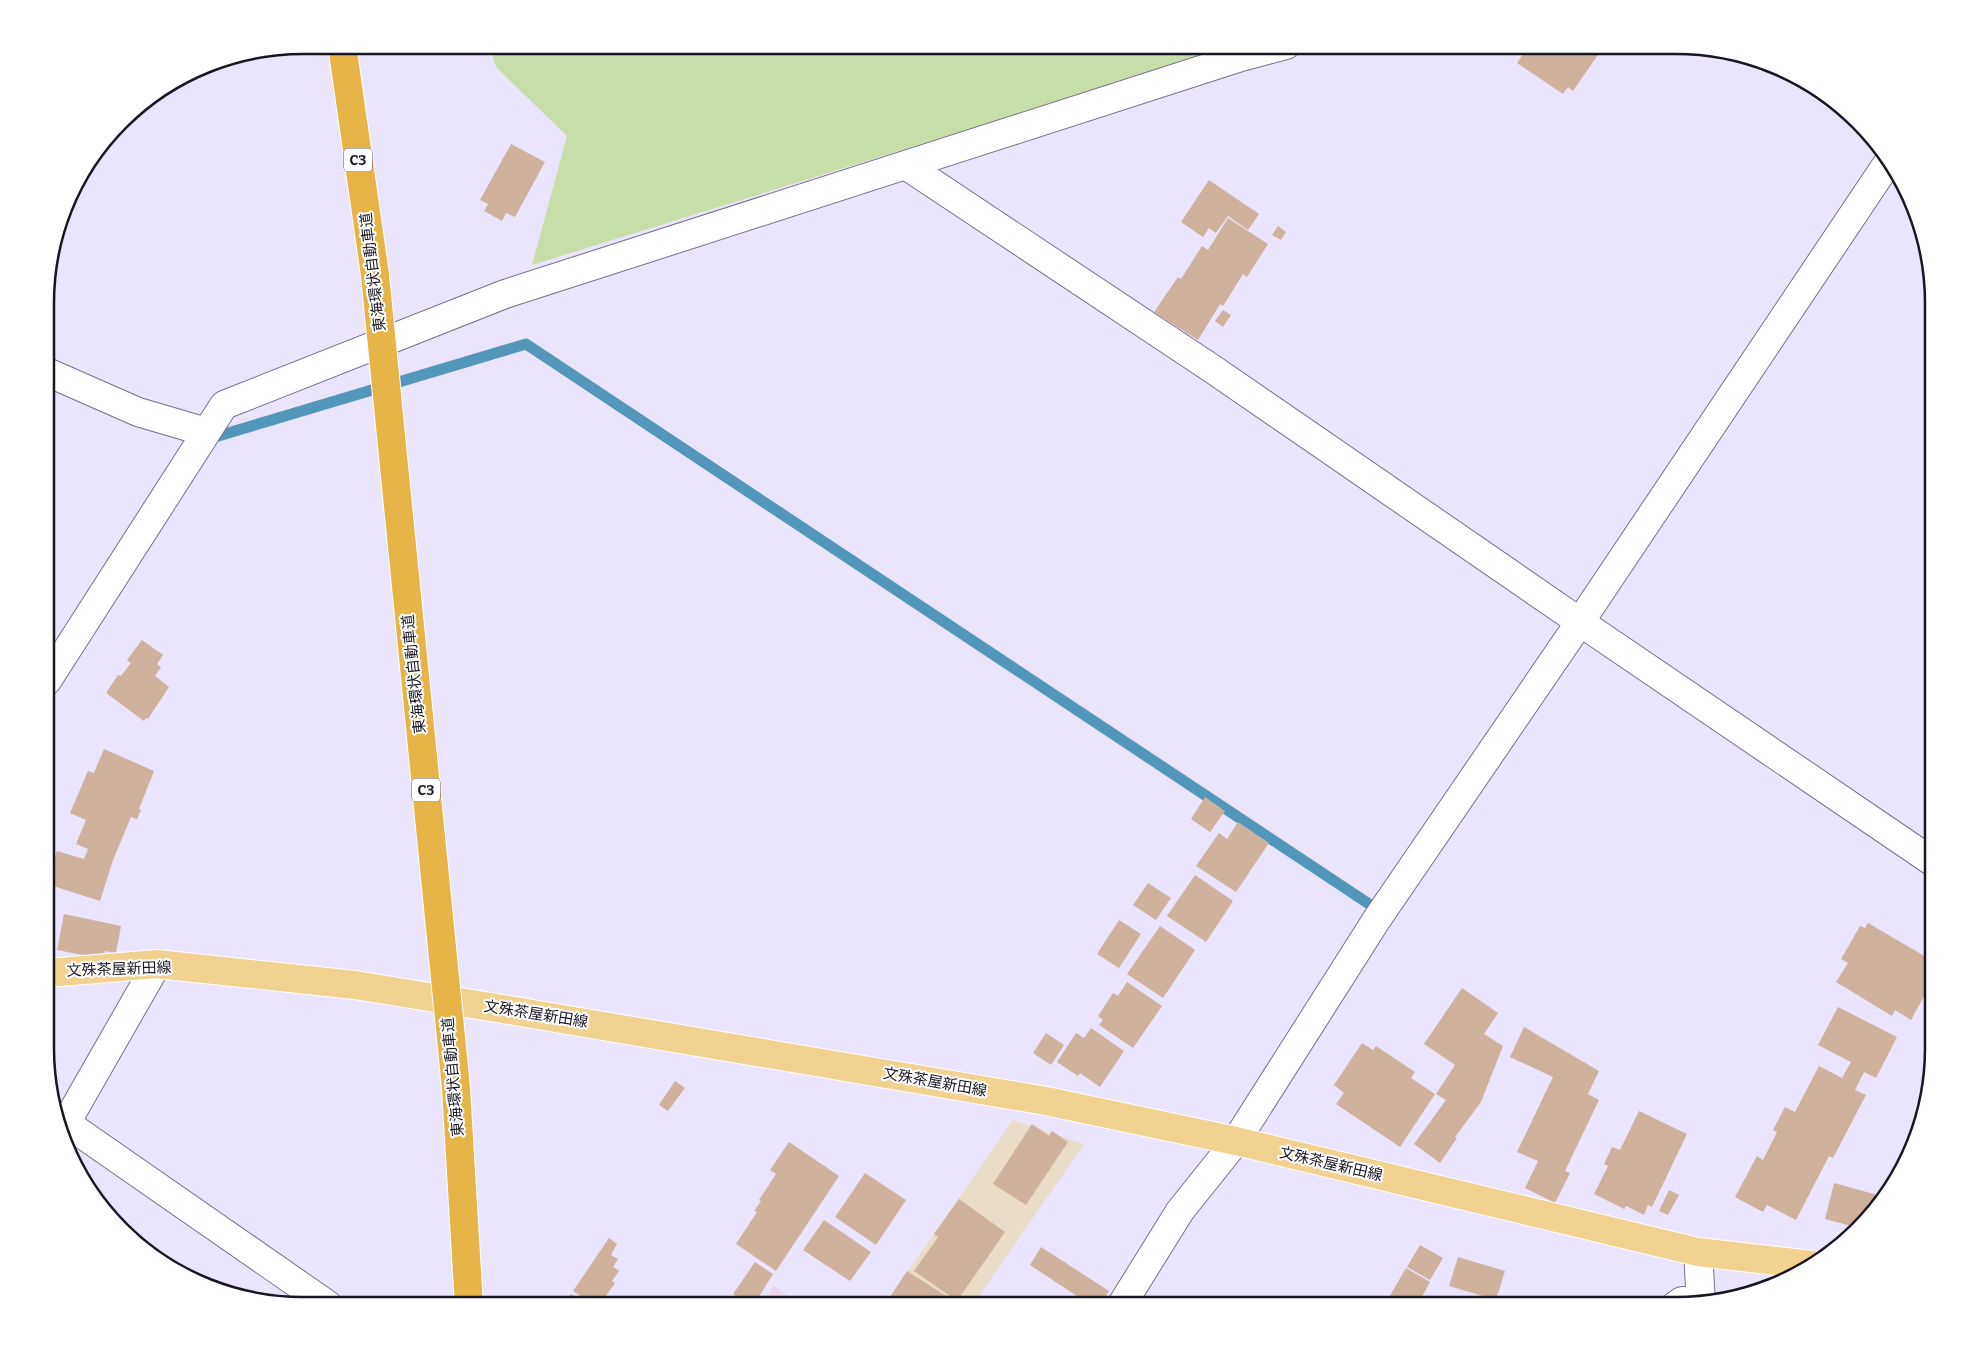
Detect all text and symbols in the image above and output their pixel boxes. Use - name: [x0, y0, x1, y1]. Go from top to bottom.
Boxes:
- road number: C3: [344, 148, 372, 172]
- street label: 東海環状自動車道: [357, 211, 389, 333]
- street label: 東海環状自動車道: [399, 613, 429, 735]
- road number: C3: [412, 778, 440, 802]
- street label: 文殊茶屋新田線: [66, 958, 172, 980]
- street label: 文殊茶屋新田線: [483, 997, 589, 1031]
- street label: 東海環状自動車道: [439, 1016, 467, 1138]
- street label: 文殊茶屋新田線: [882, 1064, 988, 1100]
- street label: 文殊茶屋新田線: [1278, 1143, 1384, 1185]

